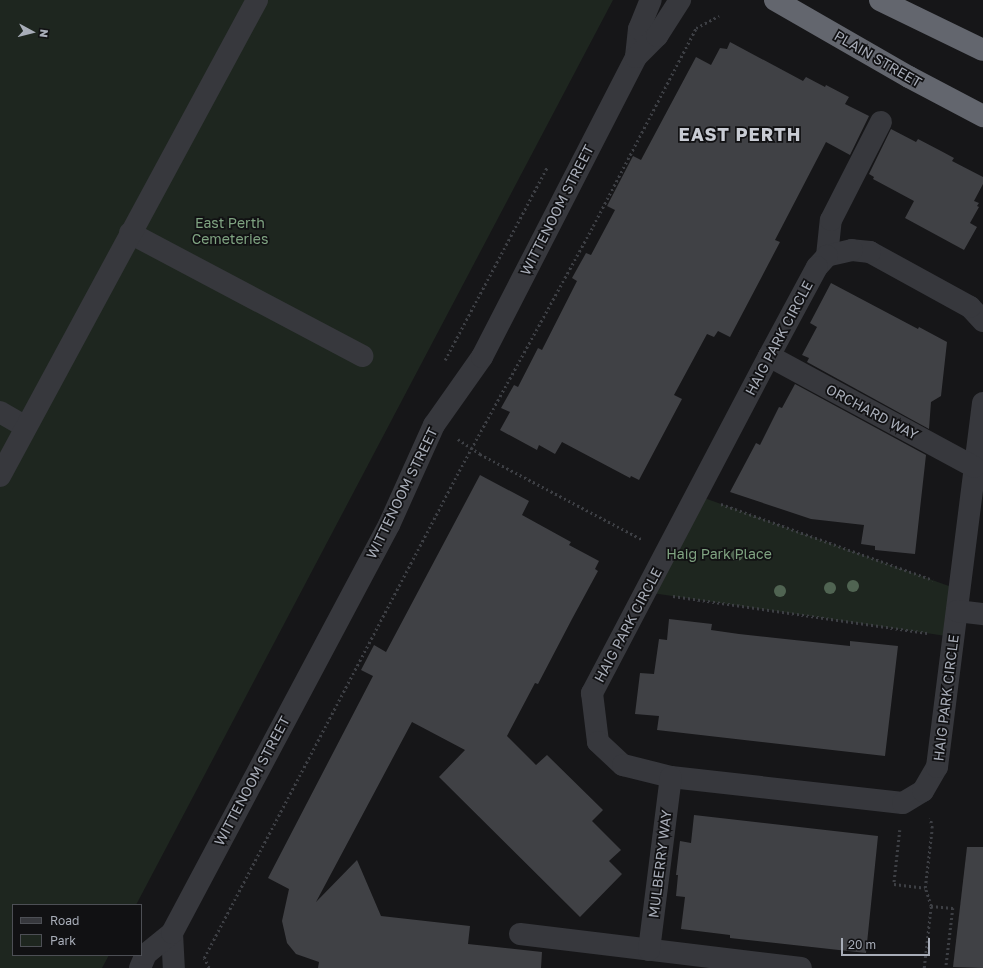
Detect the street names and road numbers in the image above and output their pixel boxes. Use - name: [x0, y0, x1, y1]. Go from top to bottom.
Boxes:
- street label: PLAIN STREET: [831, 27, 925, 91]
- street label: WITTENOOM STREET: [517, 142, 597, 278]
- street label: HAIG PARK CIRCLE: [742, 278, 816, 398]
- street label: ORCHARD WAY: [823, 381, 921, 443]
- street label: WITTENOOM STREET: [363, 425, 441, 561]
- street label: HAIG PARK CIRCLE: [591, 565, 665, 685]
- street label: HAIG PARK CIRCLE: [930, 634, 962, 762]
- street label: WITTENOOM STREET: [211, 713, 293, 849]
- street label: MULBERRY WAY: [645, 809, 675, 919]

